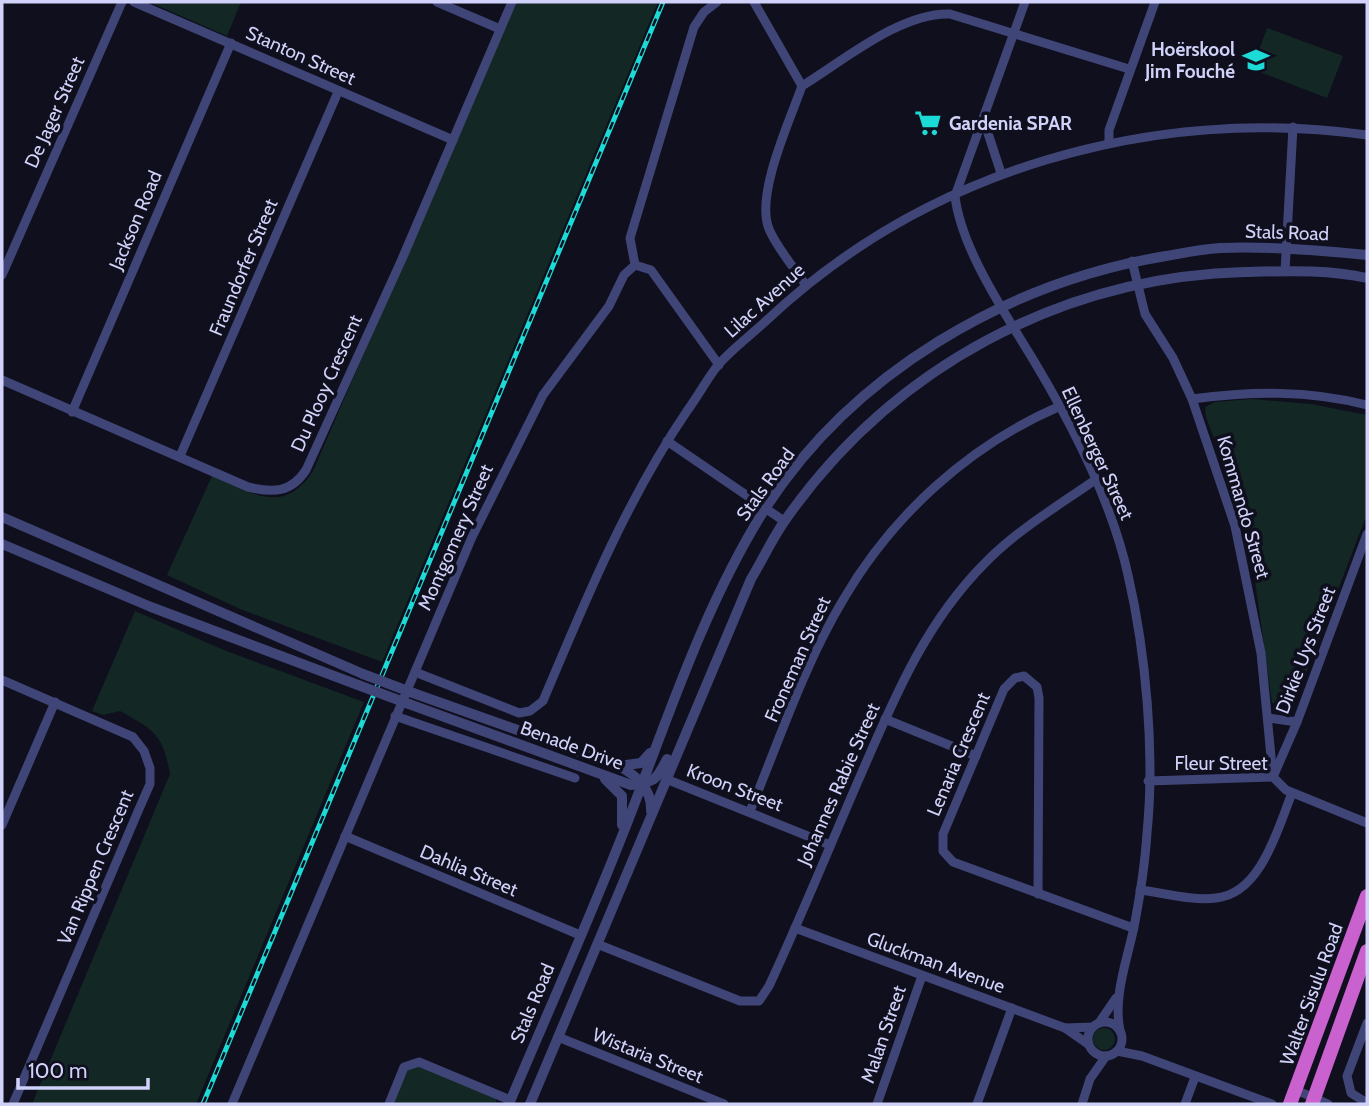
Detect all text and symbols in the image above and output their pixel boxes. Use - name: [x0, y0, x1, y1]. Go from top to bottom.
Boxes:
- street label: Stanton Street: [243, 21, 360, 90]
- place label: Hoërskool Jim Fouché: [1144, 38, 1235, 83]
- school or university icon: Hoërskool Jim Fouché: [1241, 45, 1271, 75]
- street label: De Jager Street: [20, 52, 90, 172]
- supermarket icon: Gardenia SPAR: [913, 108, 943, 138]
- place label: Gardenia SPAR: [949, 112, 1072, 135]
- street label: Jackson Road: [104, 167, 167, 274]
- street label: Fraundorfer Street: [204, 195, 283, 339]
- street label: Stals Road: [1245, 220, 1329, 245]
- street label: Lilac Avenue: [719, 258, 809, 342]
- street label: Du Plooy Crescent: [286, 311, 367, 455]
- street label: Ellenberger Street: [1057, 383, 1139, 524]
- street label: Kommando Street: [1212, 433, 1275, 582]
- street label: Stals Road: [731, 443, 799, 525]
- street label: Montgomery Street: [413, 460, 498, 614]
- street label: Dirkie Uys Street: [1271, 583, 1340, 717]
- street label: Froneman Street: [759, 592, 836, 726]
- street label: Lenaria Crescent: [922, 688, 995, 820]
- street label: Johannes Rabie Street: [792, 699, 885, 870]
- street label: Benade Drive: [517, 716, 627, 775]
- street label: Fleur Street: [1174, 752, 1268, 775]
- street label: Kroon Street: [683, 759, 787, 817]
- street label: Van Rippen Crescent: [52, 786, 139, 948]
- street label: Dahlia Street: [417, 840, 522, 902]
- street label: Walter Sisulu Road: [1275, 920, 1348, 1069]
- street label: Gluckman Avenue: [864, 927, 1008, 998]
- street label: Stals Road: [505, 960, 559, 1046]
- street label: Malan Street: [856, 982, 911, 1086]
- street label: Wistaria Street: [589, 1023, 707, 1088]
- scale bar: [18, 1046, 147, 1090]
- text: 100 m: [28, 1058, 87, 1083]

